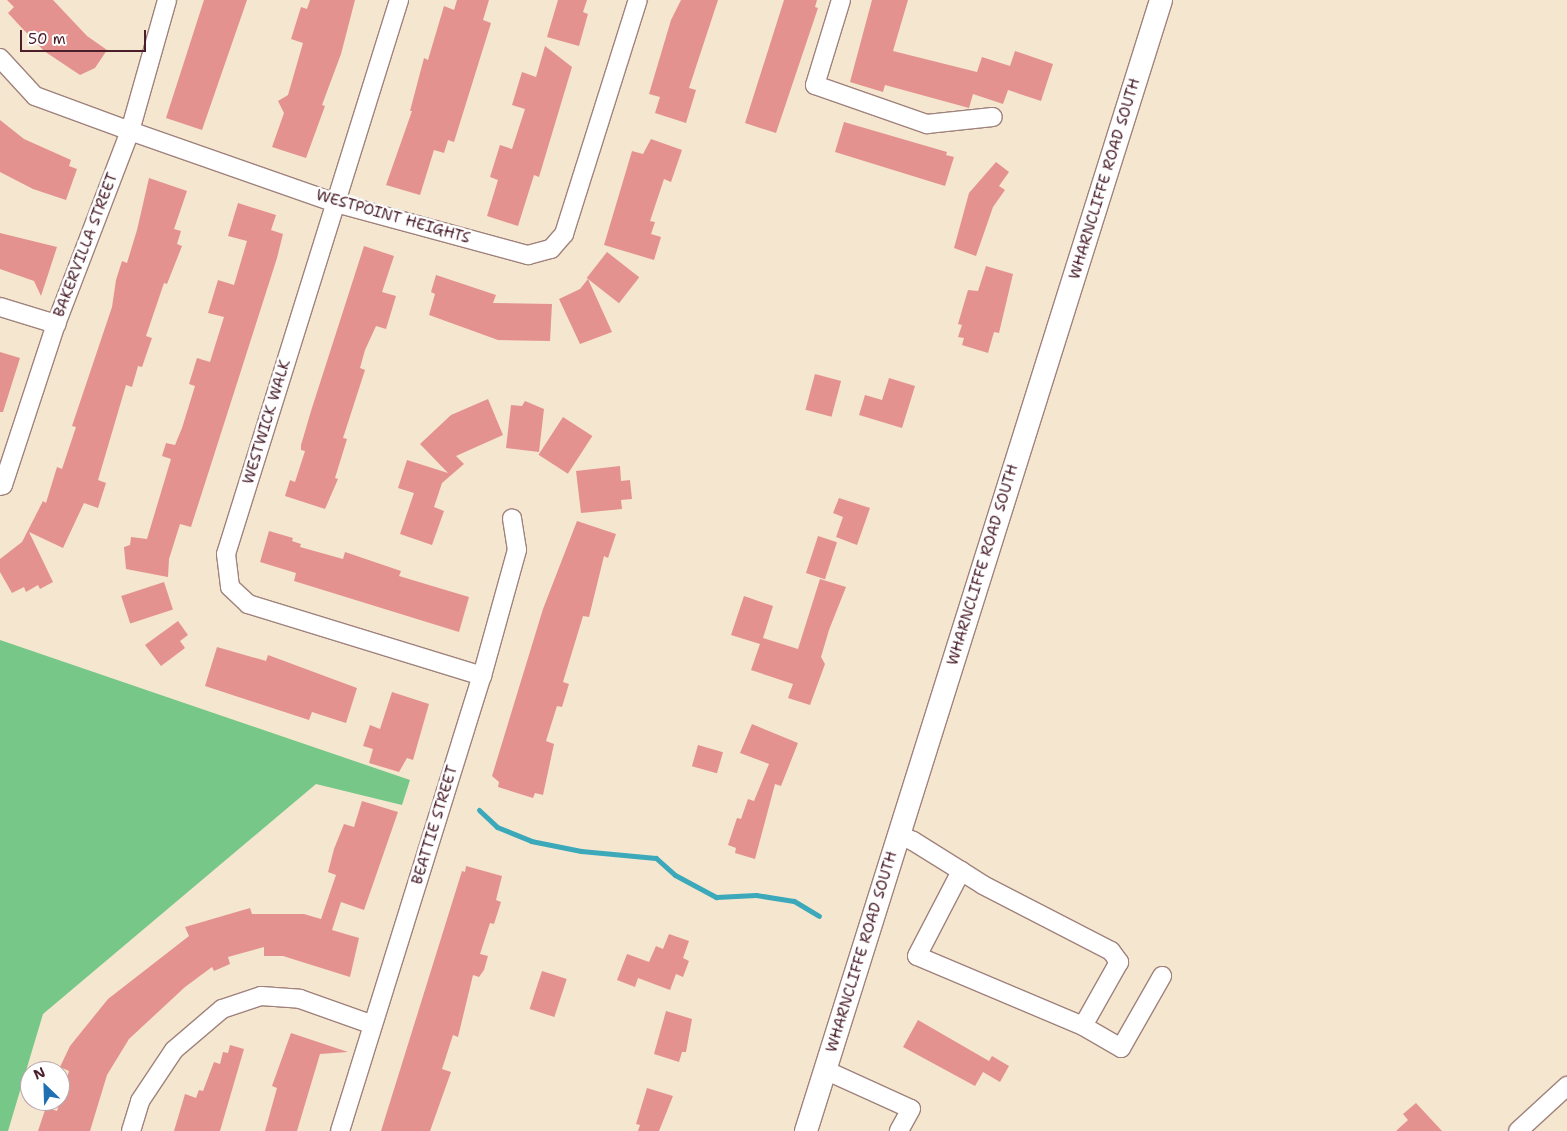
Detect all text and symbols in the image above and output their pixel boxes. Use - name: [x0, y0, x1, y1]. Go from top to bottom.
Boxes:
- scale bar: [22, 20, 149, 52]
- text: 50 m: [28, 29, 66, 49]
- street label: WHARNCLIFFE ROAD SOUTH: [1066, 76, 1144, 282]
- street label: BAKERVILLA STREET: [50, 170, 122, 320]
- street label: WESTPOINT HEIGHTS: [314, 186, 472, 248]
- street label: WESTWICK WALK: [239, 357, 295, 487]
- street label: WHARNCLIFFE ROAD SOUTH: [944, 462, 1022, 668]
- street label: BEATTIE STREET: [408, 763, 462, 887]
- street label: WHARNCLIFFE ROAD SOUTH: [823, 849, 901, 1055]
- north arrow: [20, 1061, 70, 1111]
- text: N: [31, 1063, 48, 1084]

